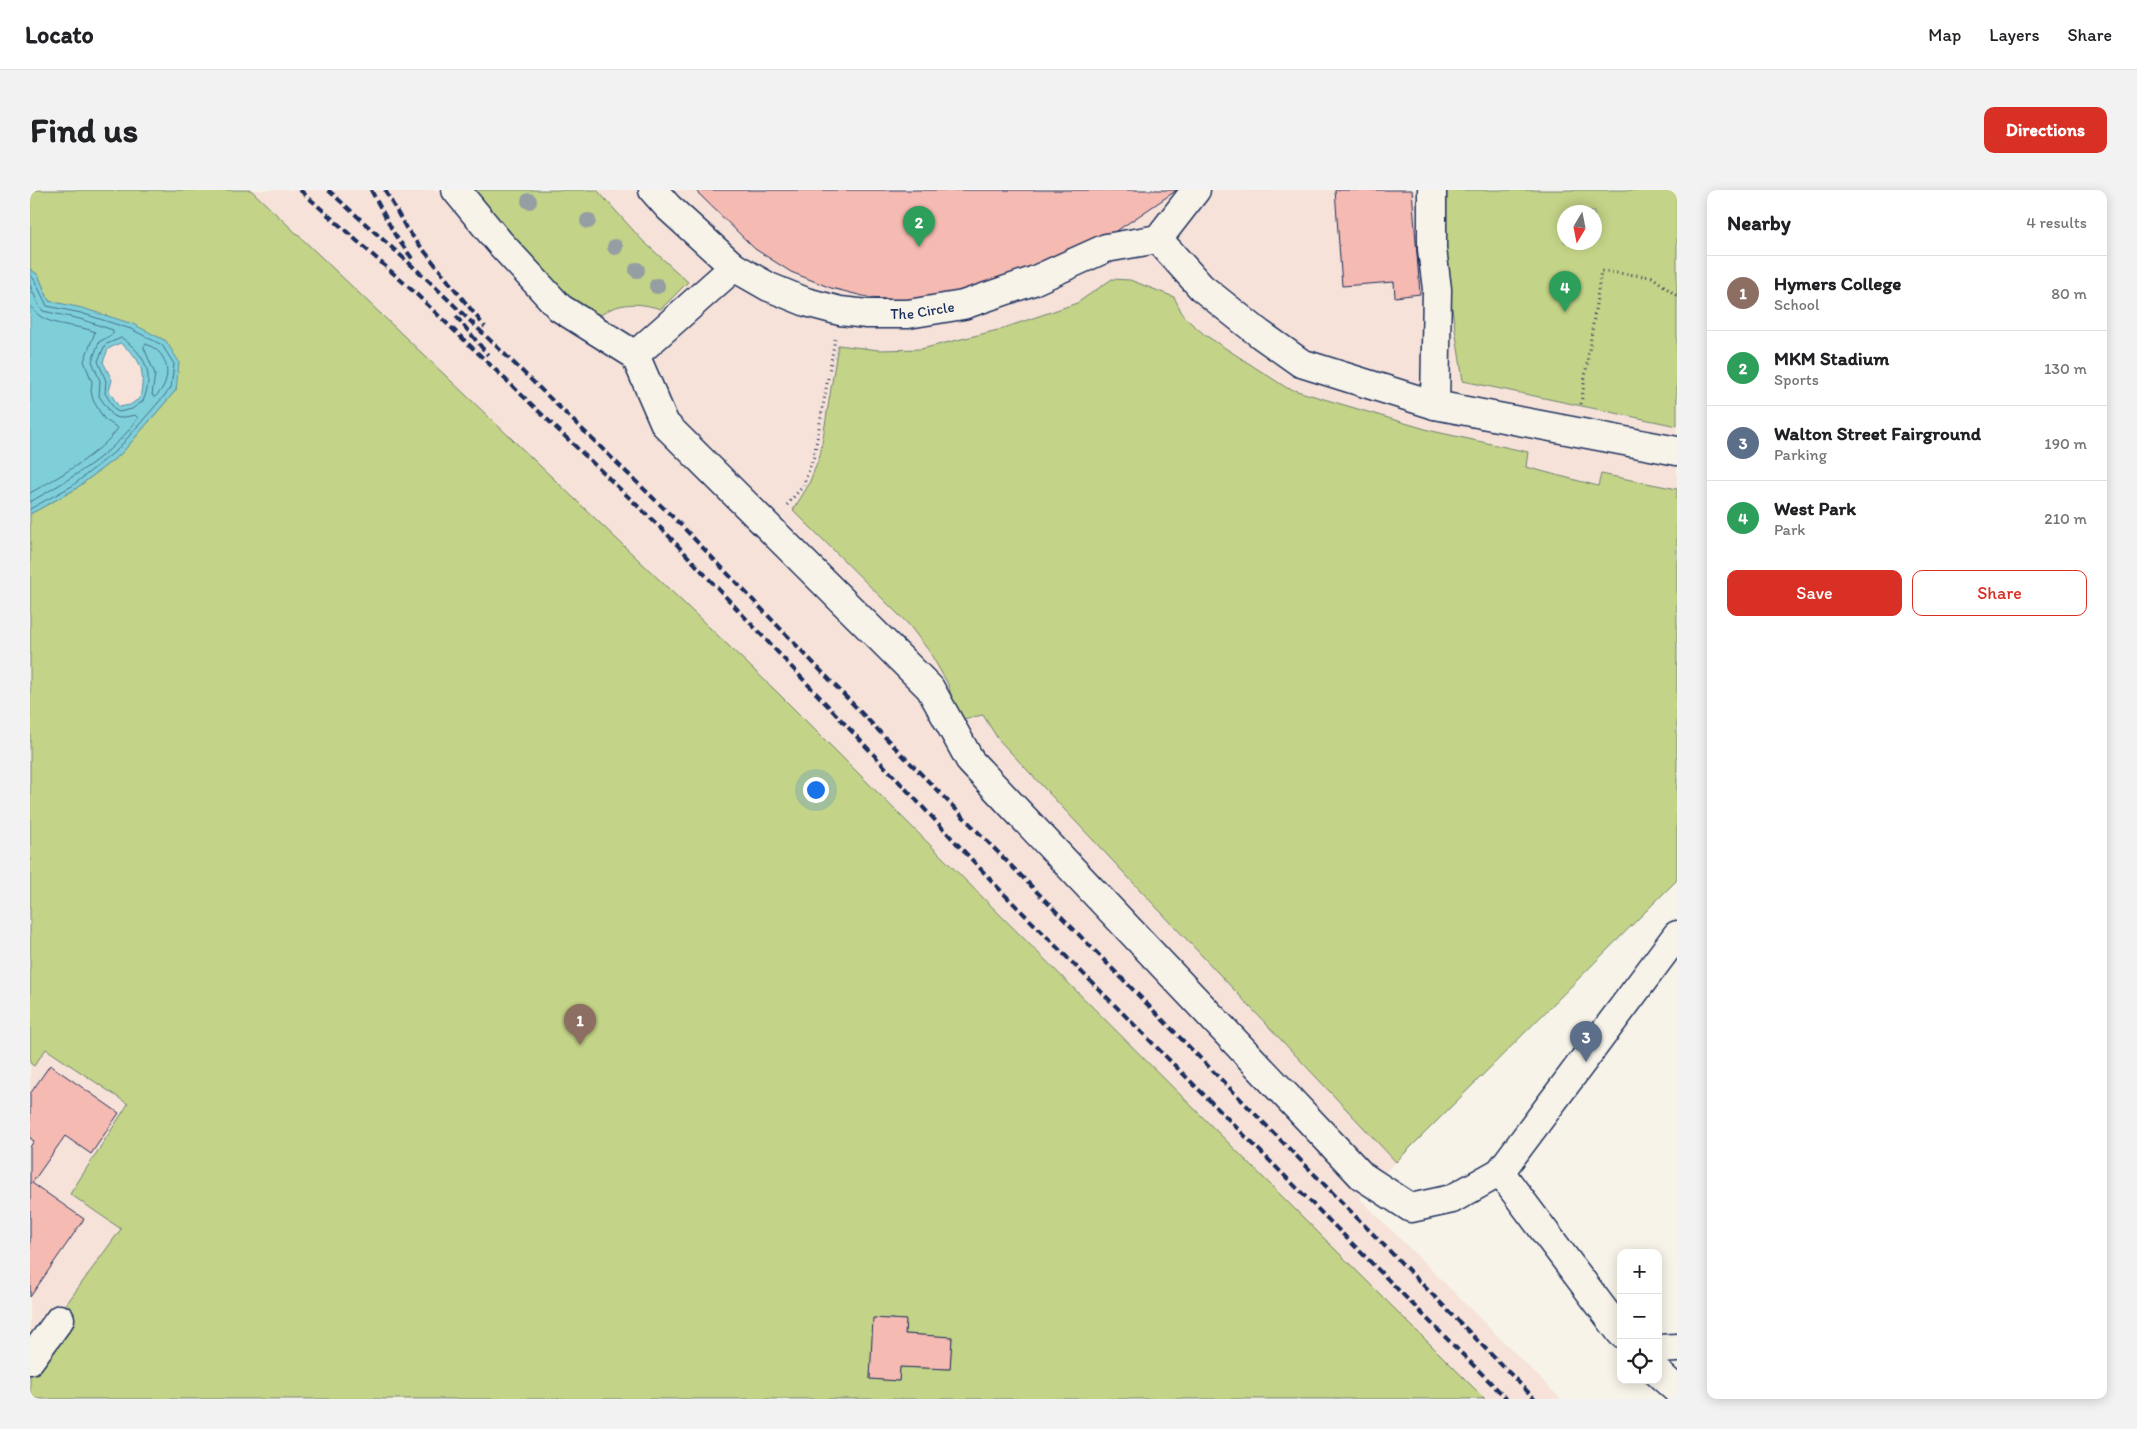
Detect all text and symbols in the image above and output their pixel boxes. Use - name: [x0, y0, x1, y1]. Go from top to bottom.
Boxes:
- text: Locato: [25, 20, 94, 49]
- text: Map: [1928, 24, 1961, 46]
- text: Layers: [1989, 24, 2039, 46]
- text: Share: [2067, 24, 2112, 46]
- button: Directions: [1984, 107, 2107, 153]
- text: Find us: [30, 109, 138, 151]
- north arrow: [1557, 205, 1602, 250]
- pin: 2: [903, 206, 935, 247]
- text: Nearby: [1727, 210, 1791, 235]
- text: 4 results: [2026, 213, 2087, 232]
- pin: 4: [1549, 271, 1581, 312]
- text: Hymers College: [1774, 272, 1901, 295]
- text: 1: [1739, 284, 1747, 303]
- text: 80 m: [2051, 284, 2087, 303]
- text: School: [1774, 295, 1820, 314]
- street label: The Circle: [890, 298, 956, 323]
- text: MKM Stadium: [1774, 347, 1889, 370]
- text: 2: [1739, 359, 1747, 378]
- text: 130 m: [2044, 359, 2087, 378]
- text: Sports: [1774, 370, 1819, 389]
- text: Walton Street Fairground: [1774, 422, 1981, 445]
- text: 3: [1739, 434, 1747, 453]
- text: 190 m: [2044, 434, 2087, 453]
- text: Parking: [1774, 445, 1827, 464]
- text: West Park: [1774, 497, 1856, 520]
- text: 4: [1738, 509, 1748, 528]
- text: 210 m: [2044, 509, 2087, 528]
- text: Park: [1774, 520, 1805, 539]
- button: Save: [1727, 570, 1902, 616]
- button: Share: [1912, 570, 2087, 616]
- your location: [803, 777, 829, 803]
- pin: 1: [564, 1004, 596, 1045]
- pin: 3: [1570, 1021, 1602, 1062]
- map controls: [1617, 1249, 1662, 1384]
- button: +: [1617, 1249, 1662, 1294]
- button: −: [1617, 1294, 1662, 1339]
- button: locate: [1617, 1339, 1662, 1384]

